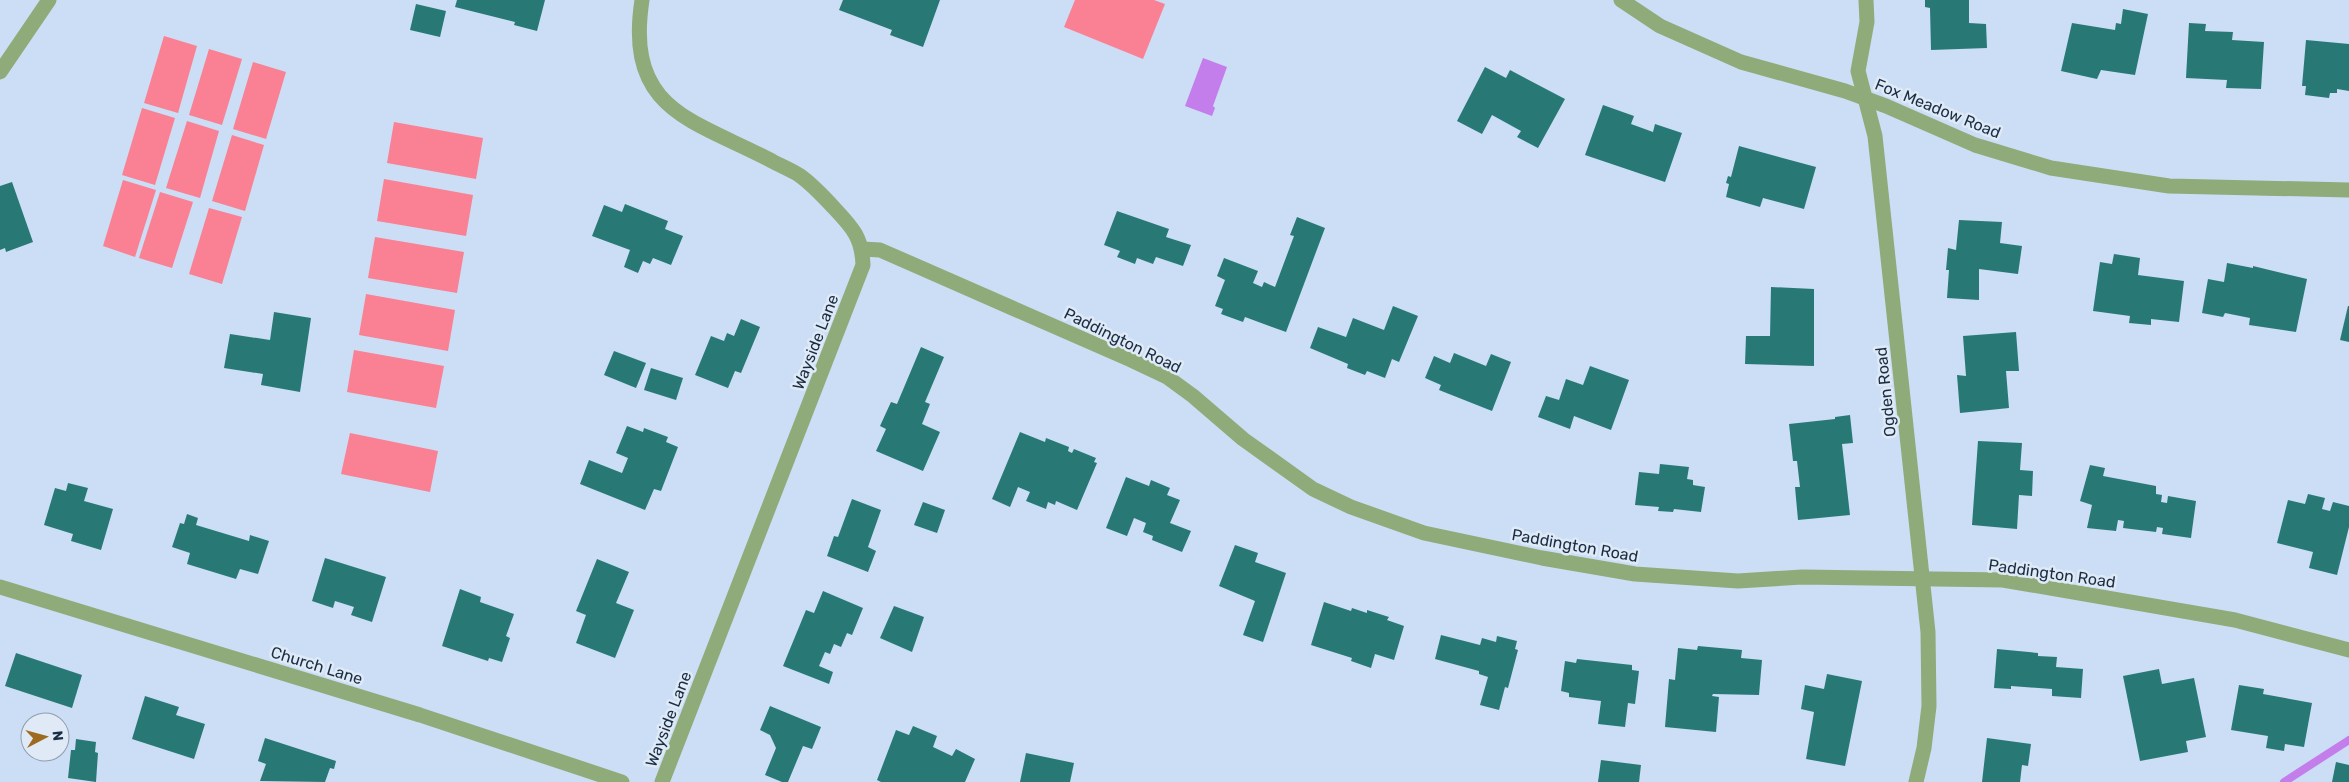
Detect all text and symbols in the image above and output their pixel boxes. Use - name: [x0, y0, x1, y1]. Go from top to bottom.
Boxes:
- street label: Fox Meadow Road: [1872, 75, 2003, 142]
- street label: Wayside Lane: [789, 292, 842, 393]
- street label: Paddington Road: [1061, 304, 1185, 377]
- street label: Ogden Road: [1871, 346, 1900, 438]
- street label: Paddington Road: [1510, 525, 1640, 566]
- street label: Paddington Road: [1987, 555, 2117, 592]
- street label: Church Lane: [269, 643, 365, 688]
- street label: Wayside Lane: [642, 669, 695, 770]
- north arrow: [20, 712, 70, 762]
- text: N: [48, 730, 66, 742]

